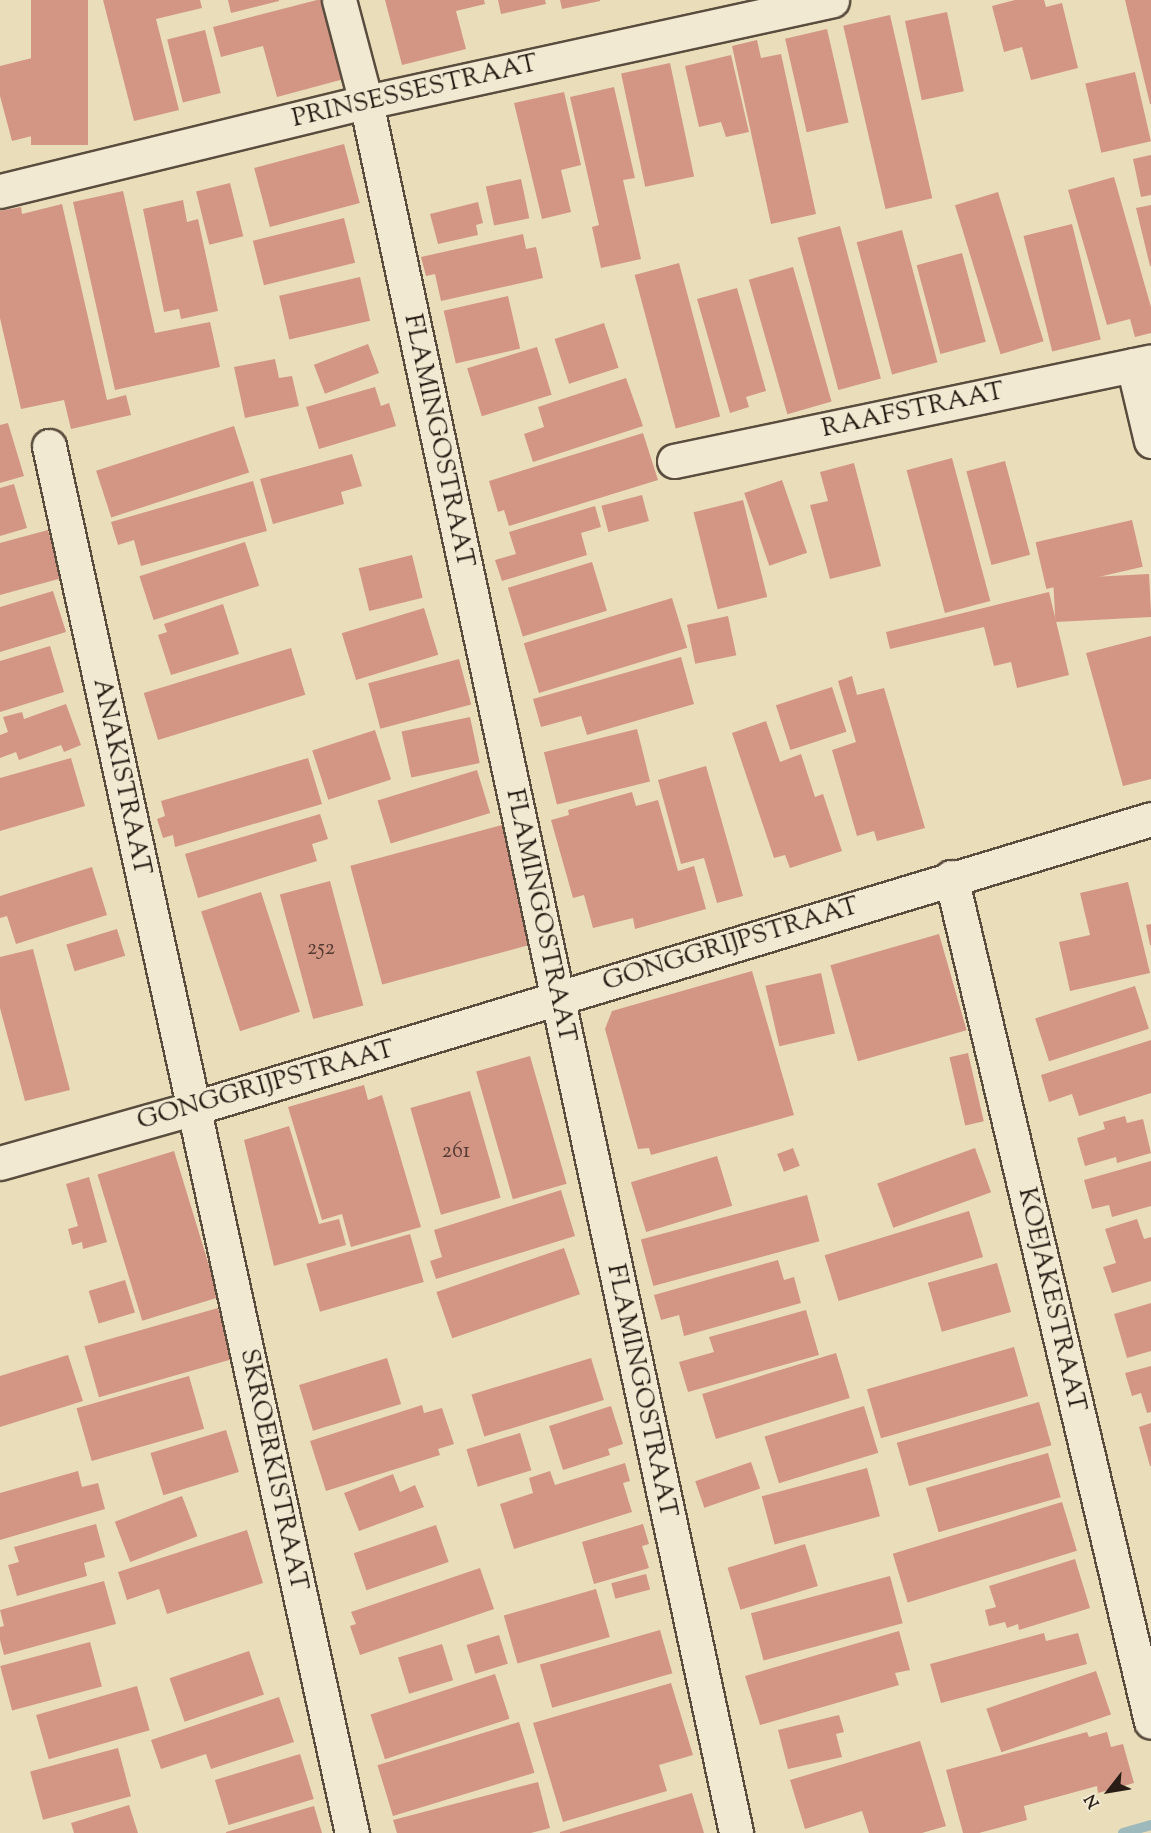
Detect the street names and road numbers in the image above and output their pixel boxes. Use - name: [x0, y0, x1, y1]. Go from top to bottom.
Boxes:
- street label: PRINSESSESTRAAT: [289, 49, 541, 135]
- street label: FLAMINGOSTRAAT: [396, 311, 480, 571]
- street label: RAAFSTRAAT: [819, 376, 1007, 446]
- street label: ANAKISTRAAT: [85, 676, 157, 878]
- street label: FLAMINGOSTRAAT: [498, 786, 582, 1046]
- street label: GONGGRIJPSTRAAT: [599, 891, 863, 999]
- street label: GONGGRIJPSTRAAT: [134, 1034, 398, 1138]
- street label: KOEJAKESTRAAT: [1010, 1185, 1092, 1415]
- street label: FLAMINGOSTRAAT: [599, 1261, 683, 1521]
- street label: SKROERKISTRAAT: [232, 1346, 314, 1594]

